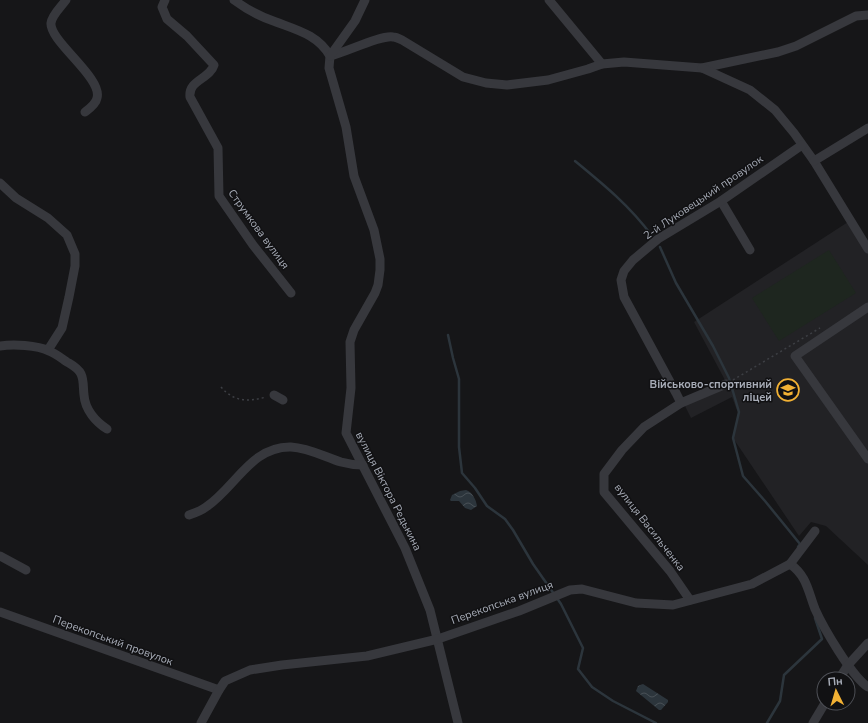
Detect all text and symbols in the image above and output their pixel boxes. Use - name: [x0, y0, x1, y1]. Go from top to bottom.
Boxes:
- street label: 2-й Луковецький провулок: [641, 152, 766, 243]
- street label: Струмкова вулиця: [225, 186, 293, 272]
- place label: Військово-спортивний ліцей: [650, 377, 772, 405]
- school or university icon: Військово-спортивний ліцей: [775, 377, 801, 403]
- street label: вулиця Віктора Редькина: [352, 429, 425, 553]
- street label: вулиця Васильченка: [611, 481, 688, 574]
- street label: Перекопська вулиця: [449, 577, 555, 628]
- street label: Перекопський провулок: [51, 612, 175, 669]
- north arrow: [816, 671, 856, 711]
- text: Пн: [827, 673, 843, 690]

